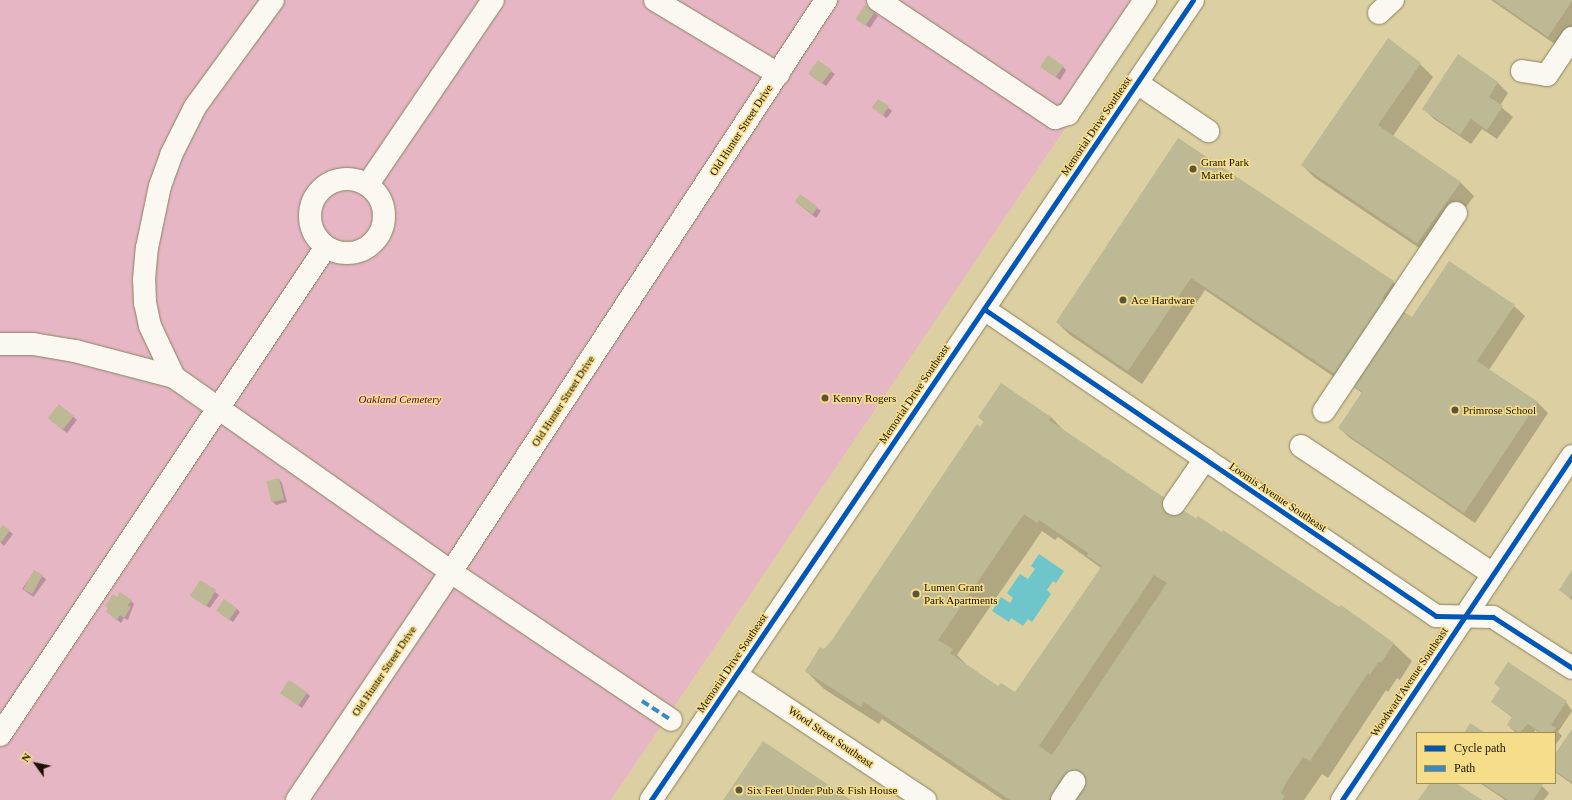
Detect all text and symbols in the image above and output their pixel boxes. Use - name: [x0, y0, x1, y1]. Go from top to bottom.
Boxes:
- street label: Memorial Drive Southeast: [1058, 74, 1134, 178]
- street label: Old Hunter Street Drive: [707, 82, 775, 178]
- place label: Grant Park Market: [1201, 156, 1249, 182]
- marker: Grant Park Market: [1188, 164, 1198, 174]
- place label: Ace Hardware: [1131, 293, 1195, 307]
- marker: Ace Hardware: [1118, 295, 1128, 305]
- street label: Memorial Drive Southeast: [876, 342, 952, 446]
- street label: Old Hunter Street Drive: [529, 353, 597, 449]
- place label: Kenny Rogers: [833, 391, 896, 405]
- park label: Oakland Cemetery: [359, 392, 441, 406]
- marker: Kenny Rogers: [820, 393, 830, 403]
- place label: Primrose School: [1463, 403, 1536, 417]
- marker: Primrose School: [1450, 405, 1460, 415]
- street label: Loomis Avenue Southeast: [1227, 459, 1329, 535]
- place label: Lumen Grant Park Apartments: [924, 581, 998, 607]
- marker: Lumen Grant Park Apartments: [911, 589, 921, 599]
- street label: Memorial Drive Southeast: [694, 611, 770, 715]
- street label: Old Hunter Street Drive: [349, 623, 419, 719]
- street label: Woodward Avenue Southeast: [1367, 625, 1451, 739]
- street label: Wood Street Southeast: [786, 704, 876, 770]
- legend: [1416, 732, 1556, 784]
- text: Cycle path: [1454, 741, 1506, 755]
- north arrow: [16, 744, 56, 784]
- text: N: [19, 751, 33, 764]
- text: Path: [1454, 761, 1475, 775]
- place label: Six Feet Under Pub & Fish House: [747, 783, 897, 797]
- marker: Six Feet Under Pub & Fish House: [734, 785, 744, 795]

